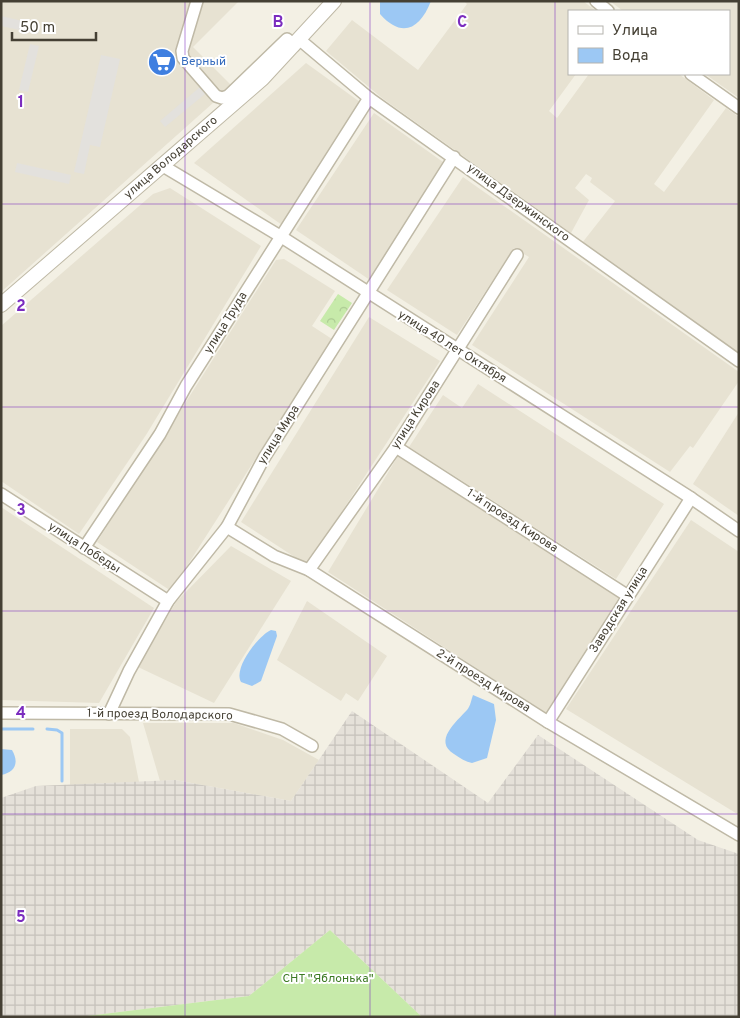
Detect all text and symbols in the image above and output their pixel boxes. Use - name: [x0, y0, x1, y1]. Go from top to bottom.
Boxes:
- scale bar: [12, 10, 96, 42]
- legend: [568, 10, 730, 75]
- text: B: [272, 13, 284, 33]
- text: C: [457, 13, 467, 33]
- text: 50 m: [20, 19, 55, 38]
- text: Улица: [612, 22, 657, 41]
- supermarket icon: Верный: [147, 47, 177, 77]
- text: Вода: [612, 47, 648, 66]
- place label: Верный: [181, 54, 226, 70]
- text: 1: [18, 93, 24, 113]
- street label: улица Володарского: [121, 113, 222, 203]
- street label: улица Дзержинского: [463, 160, 573, 246]
- street label: улица Труда: [201, 289, 251, 357]
- text: 2: [16, 297, 26, 317]
- street label: улица 40 лет Октября: [394, 307, 510, 387]
- street label: улица Кирова: [388, 377, 444, 453]
- street label: улица Мира: [254, 402, 304, 468]
- street label: 1-й проезд Кирова: [463, 485, 561, 557]
- text: 3: [16, 501, 26, 521]
- street label: улица Победы: [45, 519, 123, 577]
- street label: Заводская улица: [586, 564, 652, 656]
- street label: 2-й проезд Кирова: [433, 646, 533, 716]
- text: 4: [16, 704, 26, 724]
- street label: 1-й проезд Володарского: [87, 706, 233, 724]
- text: 5: [16, 908, 26, 928]
- park label: СНТ "Яблонька": [282, 971, 374, 987]

